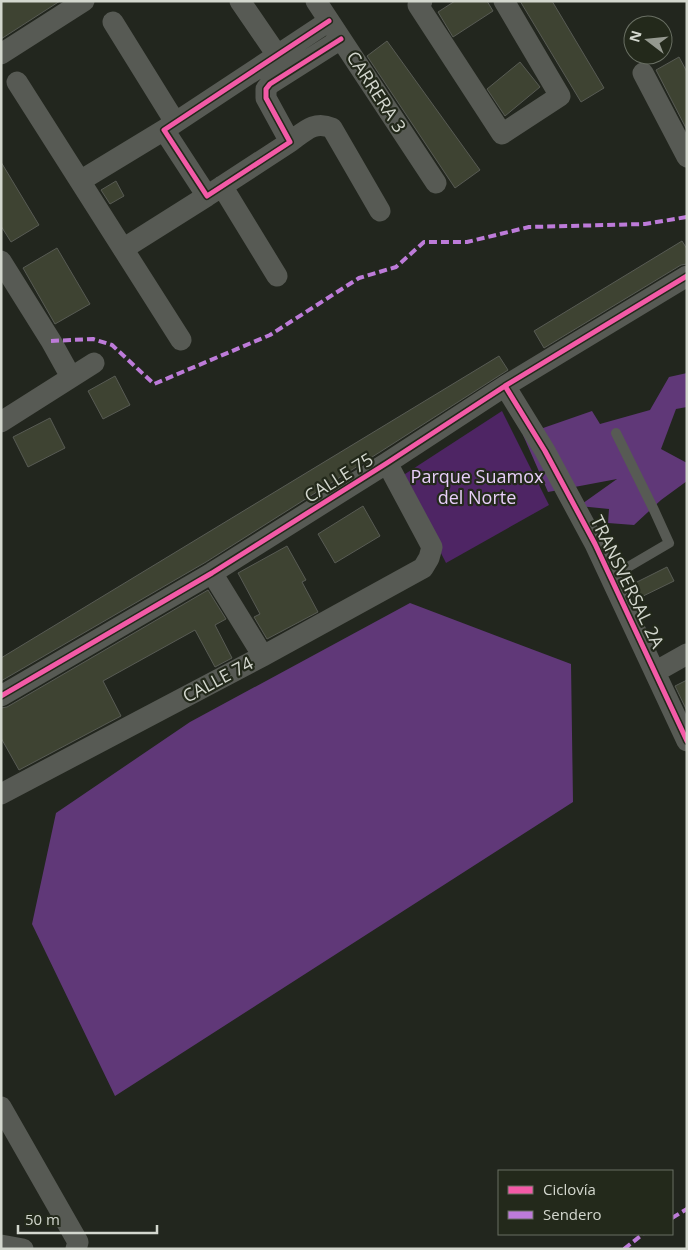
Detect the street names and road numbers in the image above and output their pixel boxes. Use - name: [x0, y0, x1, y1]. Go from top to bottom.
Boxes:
- street label: CARRERA 3: [342, 46, 412, 137]
- street label: CALLE 75: [300, 447, 377, 508]
- street label: TRANSVERSAL 2A: [585, 511, 671, 652]
- street label: CALLE 74: [178, 650, 257, 708]

